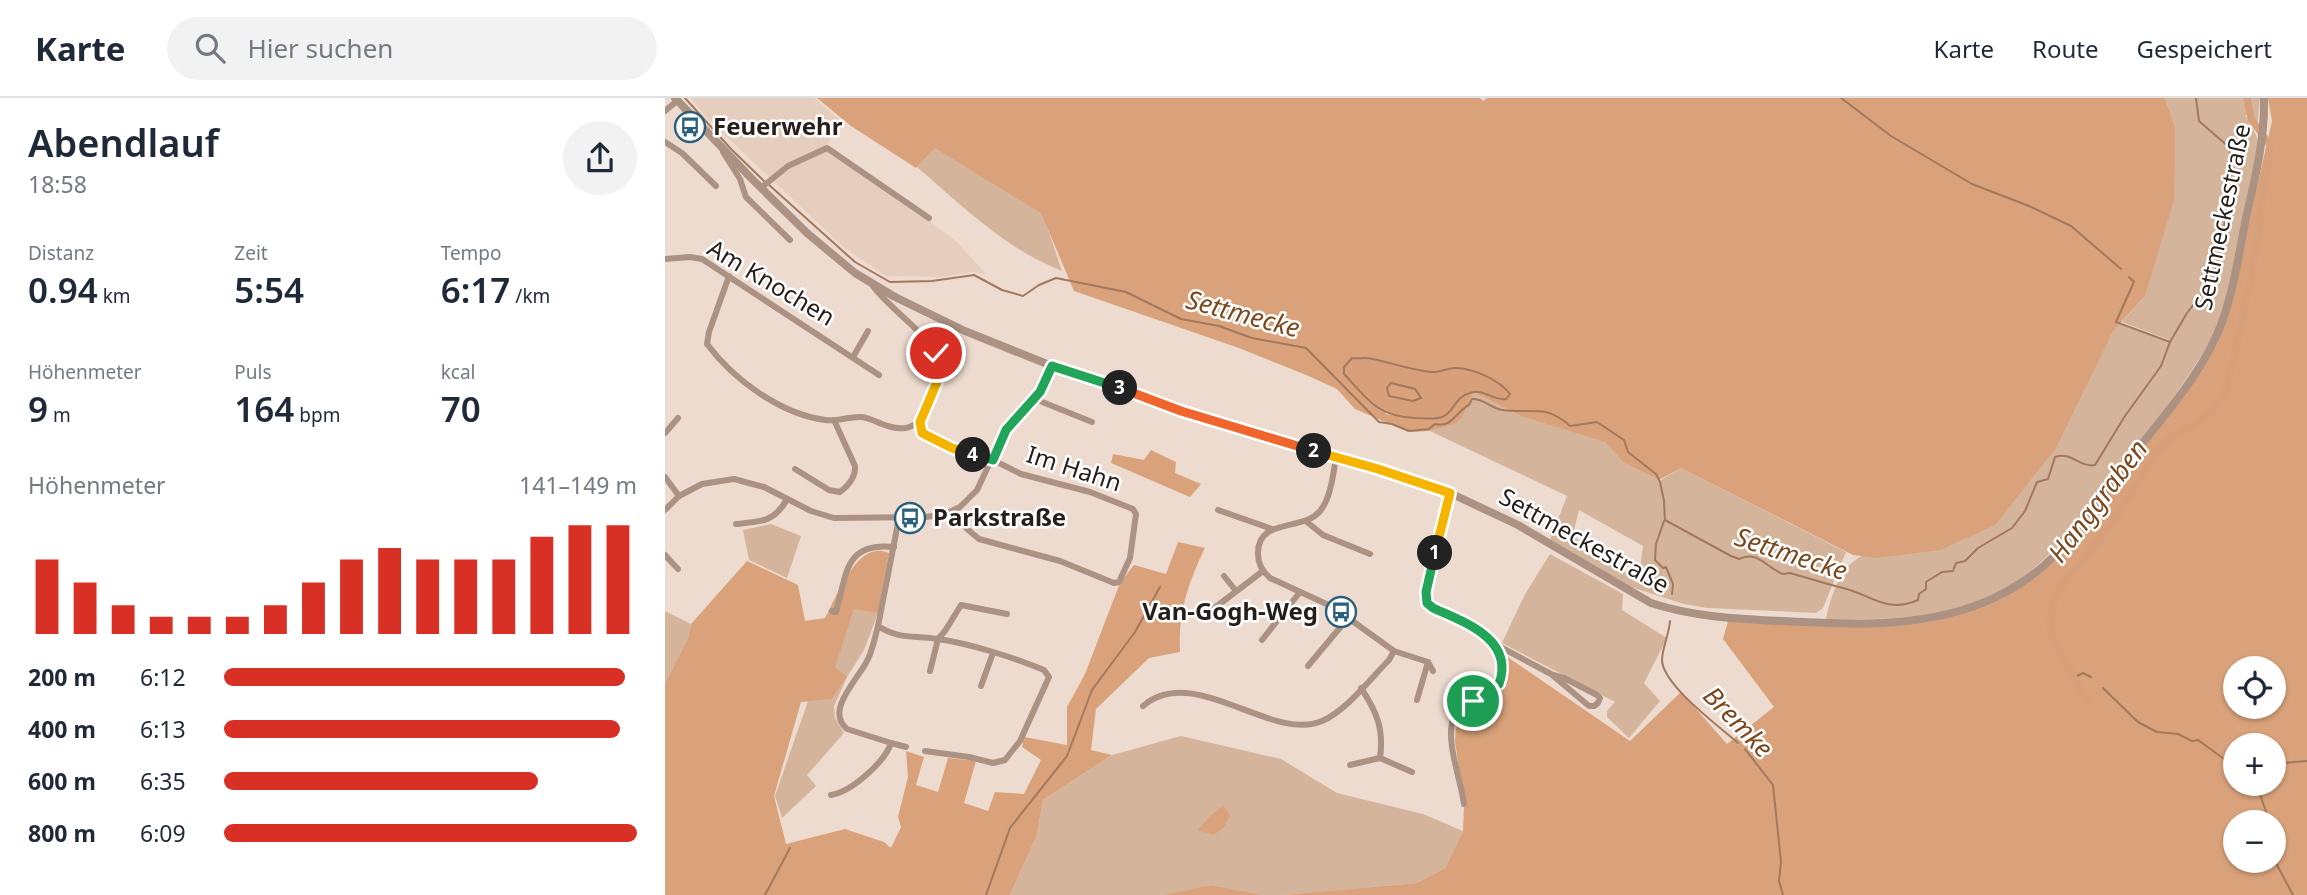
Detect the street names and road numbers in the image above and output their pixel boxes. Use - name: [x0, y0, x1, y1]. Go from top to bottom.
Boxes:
- street label: Settmeckestraße: [2186, 121, 2257, 313]
- street label: Am Knochen: [702, 231, 842, 333]
- street label: Im Hahn: [1023, 437, 1126, 498]
- street label: Settmeckestraße: [1494, 479, 1676, 600]

